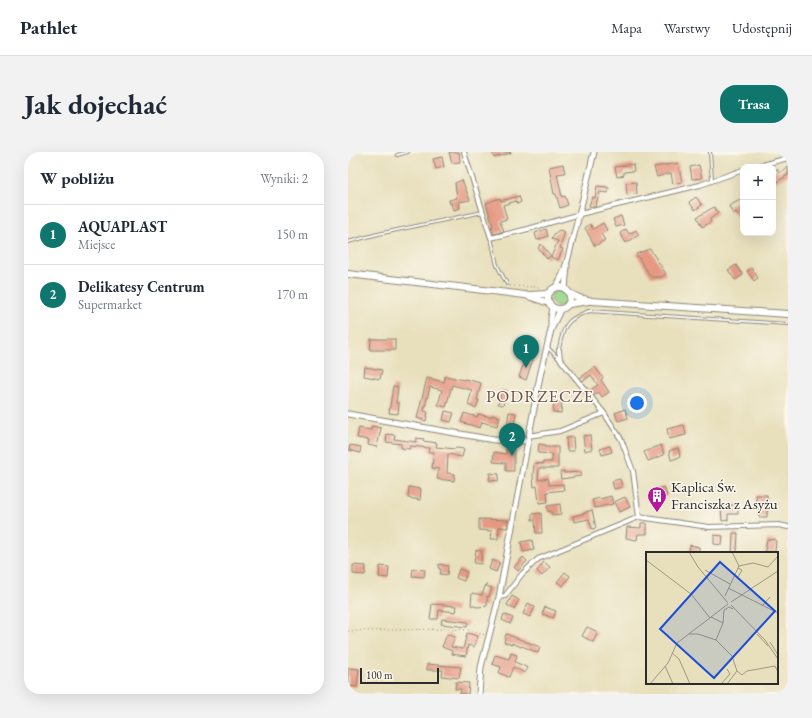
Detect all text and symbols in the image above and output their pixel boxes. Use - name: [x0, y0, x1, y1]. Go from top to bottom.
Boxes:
- text: Pathlet: [20, 15, 77, 40]
- text: Mapa: [611, 19, 642, 37]
- text: Warstwy: [664, 19, 710, 37]
- text: Udostępnij: [732, 19, 792, 37]
- button: Trasa: [720, 85, 788, 123]
- text: Jak dojechać: [24, 86, 167, 122]
- map controls: [740, 164, 776, 236]
- button: +: [740, 164, 776, 200]
- text: W pobliżu: [40, 167, 114, 189]
- text: Wyniki: 2: [260, 170, 308, 187]
- button: −: [740, 200, 776, 236]
- text: AQUAPLAST: [78, 217, 167, 236]
- text: 1: [50, 226, 56, 243]
- text: 150 m: [277, 226, 308, 243]
- text: Miejsce: [78, 236, 115, 253]
- text: Delikatesy Centrum: [78, 277, 205, 296]
- text: 2: [50, 286, 56, 303]
- text: 170 m: [277, 286, 308, 303]
- text: Supermarket: [78, 296, 142, 313]
- pin: 1: [513, 335, 539, 368]
- district label: PODRZECZE: [486, 385, 594, 407]
- your location: [627, 393, 647, 413]
- pin: 2: [499, 423, 525, 456]
- place label: Kaplica Św. Franciszka z Asyżu: [671, 477, 778, 513]
- building icon: Kaplica Św. Franciszka z Asyżu: [646, 485, 668, 513]
- inset map: [646, 552, 778, 684]
- scale bar: [360, 666, 439, 685]
- text: 100 m: [366, 668, 393, 682]

